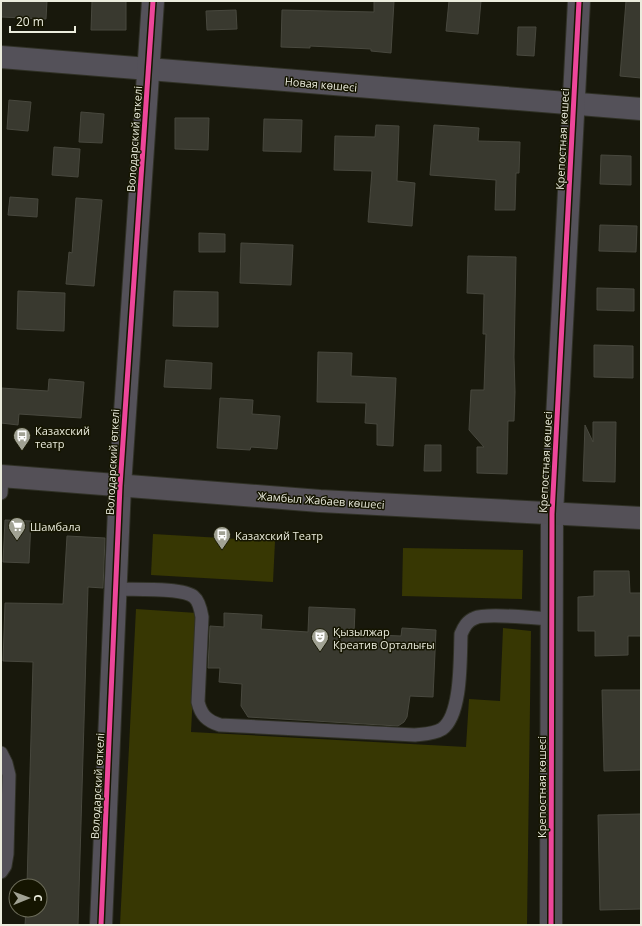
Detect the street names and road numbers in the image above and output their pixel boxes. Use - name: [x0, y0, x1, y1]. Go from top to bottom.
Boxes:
- street label: Новая көшесі: [284, 73, 358, 95]
- street label: Володарский өткелі: [123, 85, 145, 193]
- street label: Крепостная көшесі: [552, 88, 572, 190]
- street label: Володарский өткелі: [102, 409, 122, 515]
- street label: Крепостная көшесі: [535, 411, 555, 513]
- street label: Жамбыл Жабаев көшесі: [257, 488, 385, 512]
- street label: Володарский өткелі: [87, 733, 107, 839]
- street label: Крепостная көшесі: [534, 736, 549, 838]

